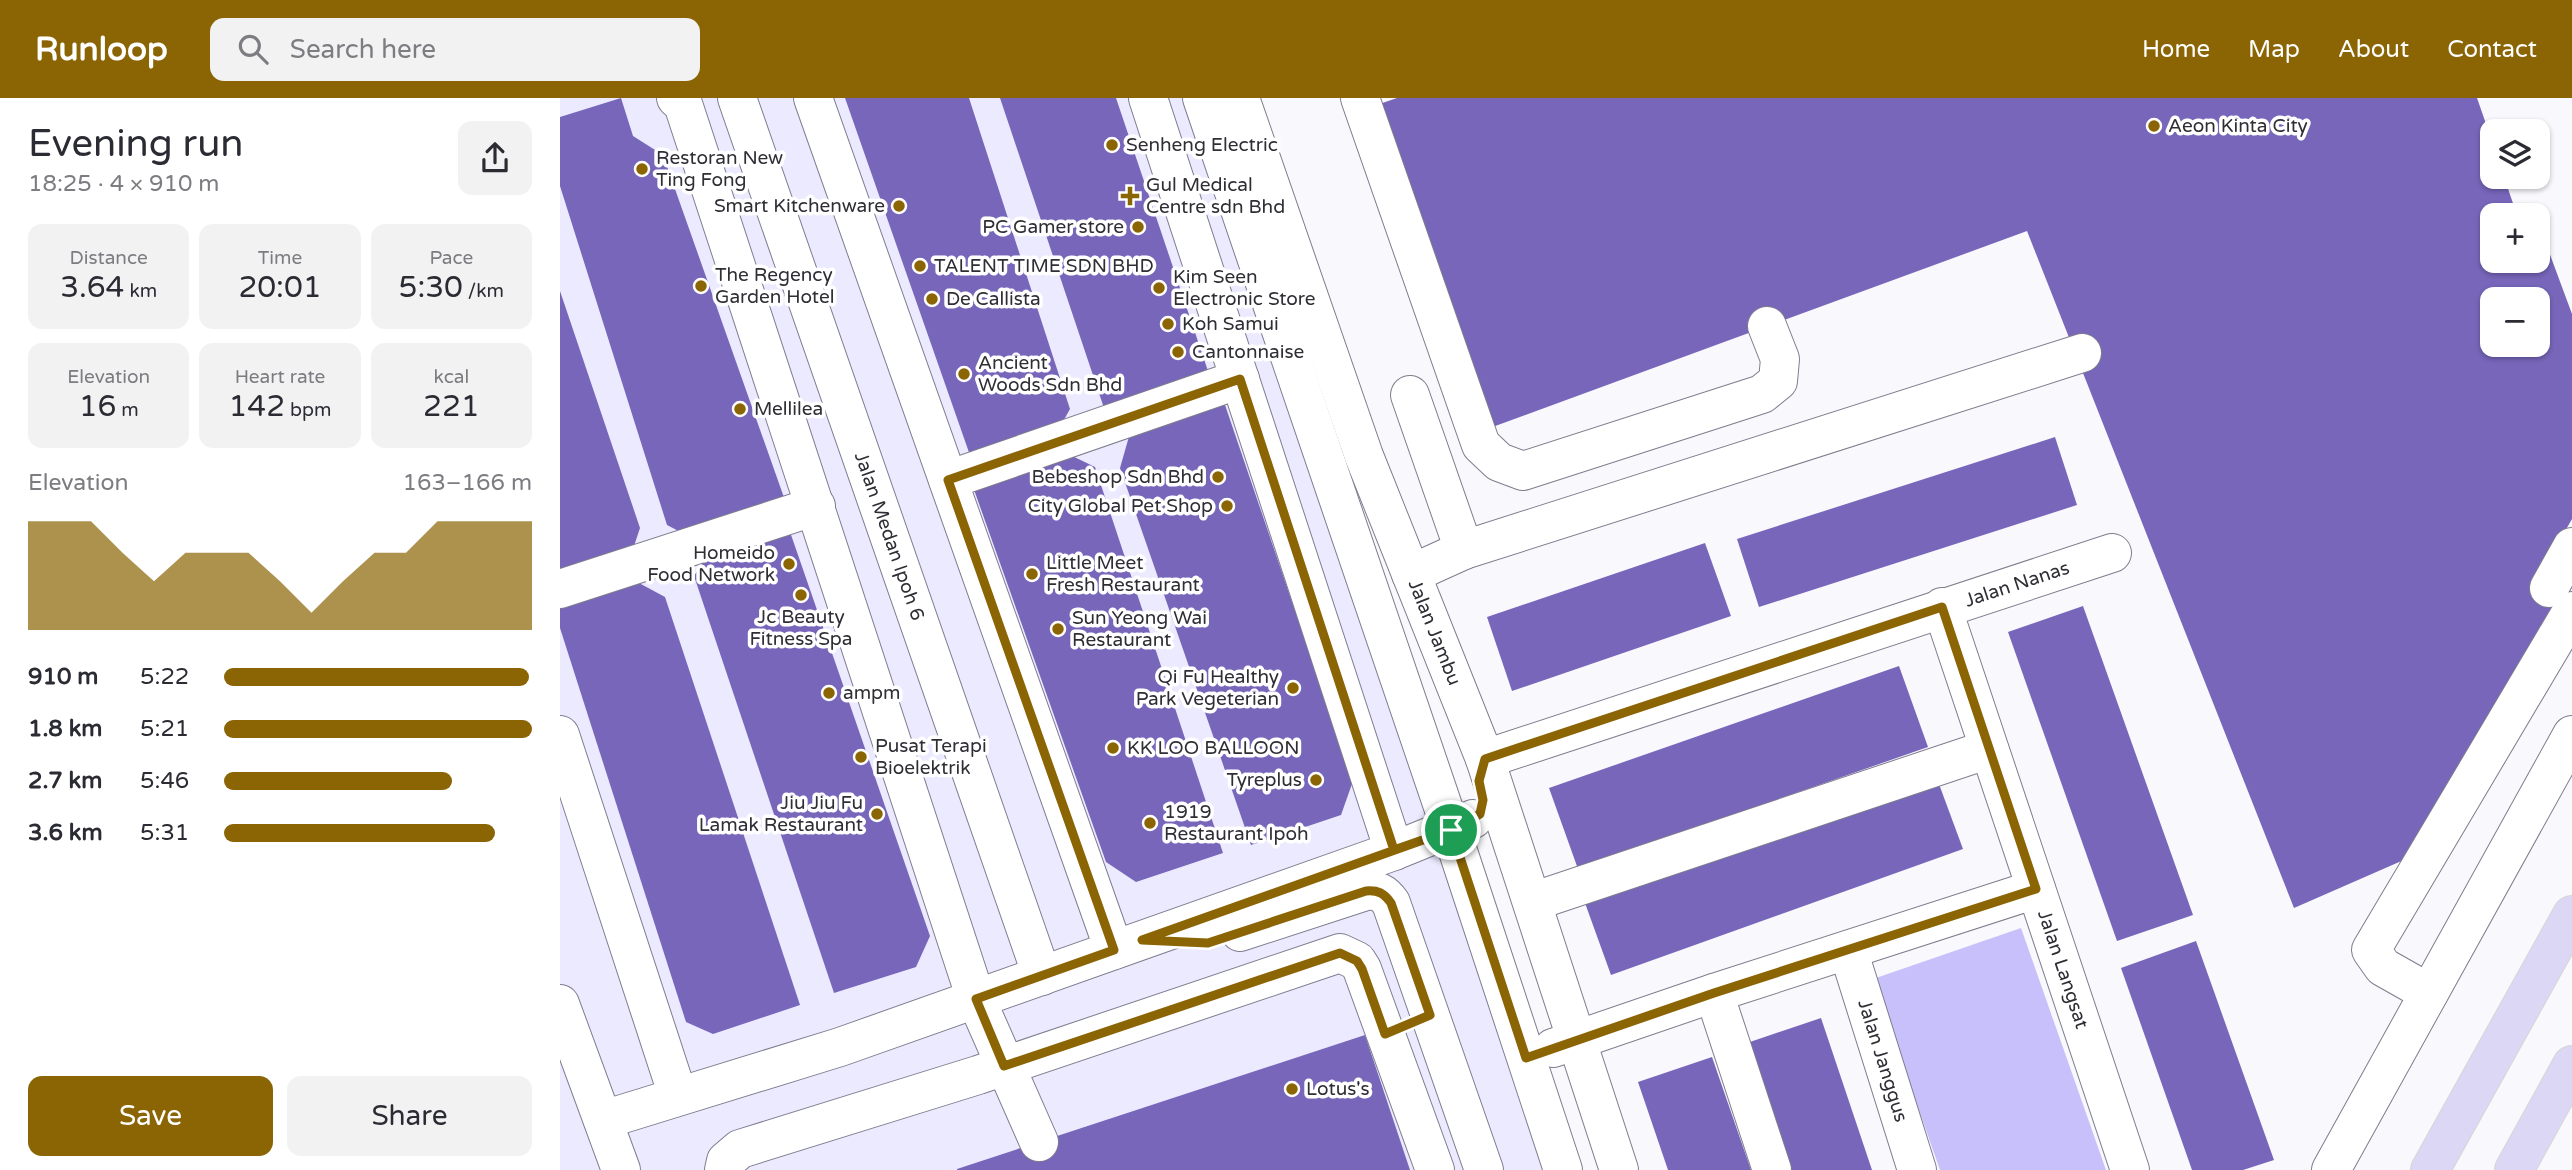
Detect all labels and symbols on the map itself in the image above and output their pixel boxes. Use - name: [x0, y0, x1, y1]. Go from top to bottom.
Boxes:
- place label: Aeon Kinta City: [2168, 115, 2308, 137]
- marker: Aeon Kinta City: [2146, 118, 2162, 134]
- place label: Senheng Electric: [1126, 134, 1278, 156]
- marker: Senheng Electric: [1104, 137, 1120, 153]
- place label: Restoran New Ting Fong: [656, 147, 783, 191]
- marker: Restoran New Ting Fong: [634, 161, 650, 177]
- place label: Gul Medical Centre sdn Bhd: [1146, 174, 1285, 218]
- marker: Gul Medical Centre sdn Bhd: [1120, 186, 1140, 206]
- place label: Smart Kitchenware: [714, 195, 885, 217]
- marker: Smart Kitchenware: [891, 198, 907, 214]
- place label: PC Gamer store: [982, 216, 1124, 238]
- marker: PC Gamer store: [1130, 219, 1146, 235]
- place label: TALENT TIME SDN BHD: [934, 255, 1154, 277]
- marker: TALENT TIME SDN BHD: [912, 258, 928, 274]
- place label: The Regency Garden Hotel: [715, 264, 834, 308]
- place label: Kim Seen Electronic Store: [1173, 266, 1316, 310]
- marker: The Regency Garden Hotel: [693, 278, 709, 294]
- marker: Kim Seen Electronic Store: [1151, 280, 1167, 296]
- place label: De Callista: [946, 288, 1041, 310]
- marker: De Callista: [924, 291, 940, 307]
- place label: Koh Samui: [1182, 313, 1279, 335]
- marker: Koh Samui: [1160, 316, 1176, 332]
- place label: Cantonnaise: [1192, 341, 1304, 363]
- marker: Cantonnaise: [1170, 344, 1186, 360]
- place label: Ancient Woods Sdn Bhd: [978, 352, 1122, 396]
- marker: Ancient Woods Sdn Bhd: [956, 366, 972, 382]
- place label: Mellilea: [754, 398, 823, 420]
- marker: Mellilea: [732, 401, 748, 417]
- street label: Jalan Medan Ipoh 6: [850, 449, 929, 624]
- place label: Bebeshop Sdn Bhd: [1031, 466, 1204, 488]
- marker: Bebeshop Sdn Bhd: [1210, 469, 1226, 485]
- place label: City Global Pet Shop: [1028, 495, 1213, 517]
- marker: City Global Pet Shop: [1219, 498, 1235, 514]
- place label: Homeido Food Network: [647, 542, 775, 586]
- place label: Little Meet Fresh Restaurant: [1046, 552, 1200, 596]
- marker: Homeido Food Network: [781, 556, 797, 572]
- street label: Jalan Nanas: [1962, 557, 2072, 612]
- marker: Little Meet Fresh Restaurant: [1024, 566, 1040, 582]
- street label: Jalan Jambu: [1404, 576, 1466, 689]
- marker: Jc Beauty Fitness Spa: [793, 587, 809, 603]
- place label: Jc Beauty Fitness Spa: [749, 606, 853, 650]
- place label: Sun Yeong Wai Restaurant: [1072, 607, 1207, 651]
- marker: Sun Yeong Wai Restaurant: [1050, 621, 1066, 637]
- place label: Qi Fu Healthy Park Vegeterian: [1136, 666, 1279, 710]
- marker: Qi Fu Healthy Park Vegeterian: [1285, 680, 1301, 696]
- place label: ampm: [843, 682, 901, 704]
- marker: ampm: [821, 685, 837, 701]
- place label: Pusat Terapi Bioelektrik: [875, 735, 987, 779]
- place label: KK LOO BALLOON: [1127, 737, 1299, 759]
- marker: KK LOO BALLOON: [1105, 740, 1121, 756]
- marker: Pusat Terapi Bioelektrik: [853, 749, 869, 765]
- place label: Tyreplus: [1226, 769, 1302, 791]
- marker: Tyreplus: [1308, 772, 1324, 788]
- place label: Jiu Jiu Fu Lamak Restaurant: [699, 792, 863, 836]
- pin: [1421, 800, 1481, 860]
- place label: 1919 Restaurant Ipoh: [1164, 801, 1309, 845]
- marker: Jiu Jiu Fu Lamak Restaurant: [869, 806, 885, 822]
- marker: 1919 Restaurant Ipoh: [1142, 815, 1158, 831]
- street label: Jalan Langsat: [2033, 907, 2093, 1031]
- street label: Jalan Janggus: [1853, 997, 1912, 1125]
- place label: Lotus's: [1306, 1078, 1370, 1100]
- marker: Lotus's: [1284, 1081, 1300, 1097]

